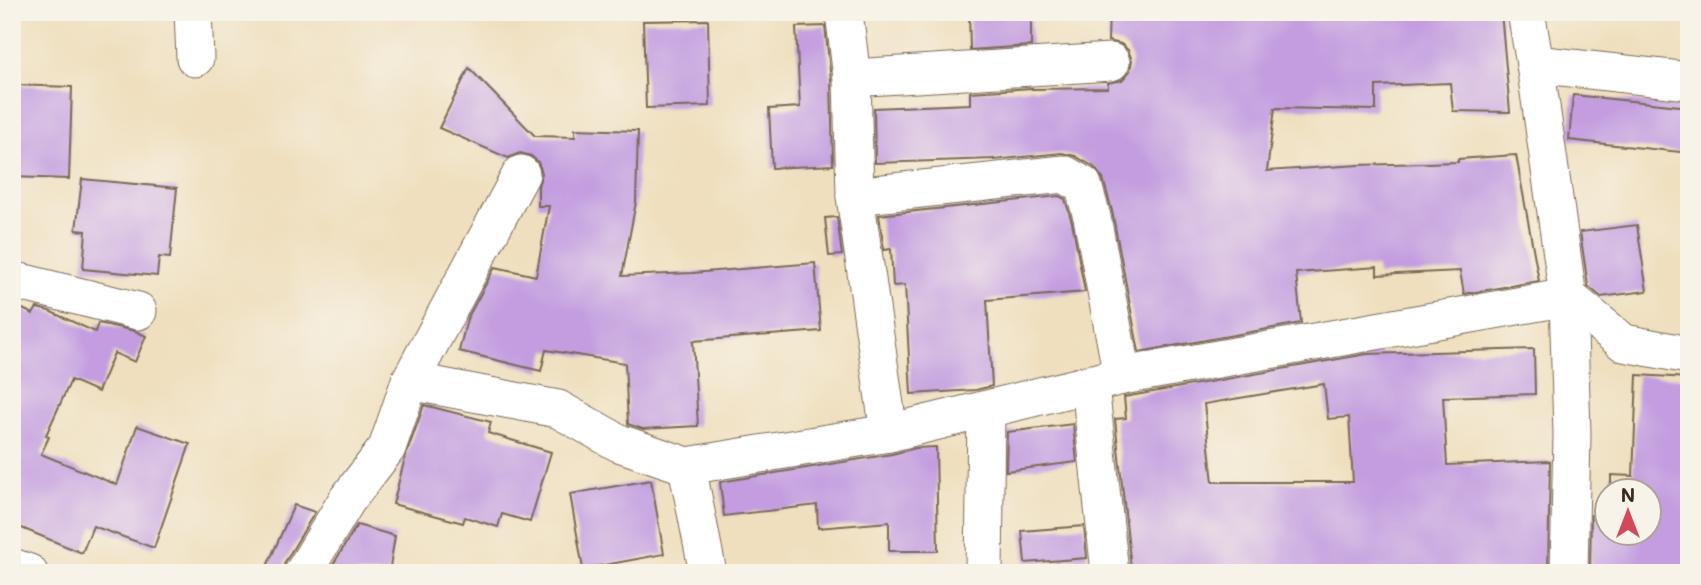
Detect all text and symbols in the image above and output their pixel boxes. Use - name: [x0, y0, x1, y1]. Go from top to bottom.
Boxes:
- north arrow: [1592, 476, 1662, 546]
- text: N: [1621, 482, 1635, 507]

